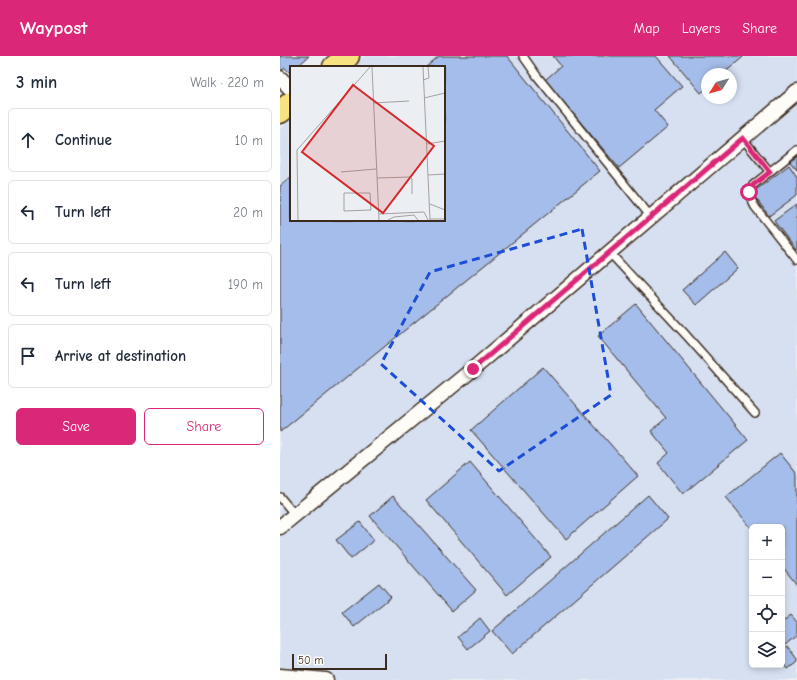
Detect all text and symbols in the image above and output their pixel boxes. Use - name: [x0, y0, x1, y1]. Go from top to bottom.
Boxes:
- text: Waypost: [20, 17, 88, 39]
- text: Map: [633, 20, 660, 37]
- text: Layers: [682, 20, 720, 37]
- text: Share: [742, 20, 777, 37]
- inset map: [290, 66, 445, 221]
- north arrow: [701, 68, 737, 104]
- text: 3 min: [16, 73, 57, 92]
- text: Walk · 220 m: [190, 75, 264, 90]
- icon: ahead: [17, 129, 39, 151]
- text: Continue: [55, 131, 112, 149]
- text: 10 m: [235, 133, 263, 148]
- route start: [740, 183, 758, 201]
- icon: left: [17, 201, 39, 223]
- text: Turn left: [55, 203, 111, 221]
- text: 20 m: [233, 205, 263, 220]
- icon: left: [17, 273, 39, 295]
- text: Turn left: [55, 275, 111, 293]
- text: 190 m: [228, 277, 263, 292]
- icon: arrive: [17, 345, 39, 367]
- text: Arrive at destination: [55, 347, 186, 365]
- route end: [464, 360, 482, 378]
- button: Save: [16, 408, 136, 445]
- button: Share: [144, 408, 264, 445]
- map controls: [749, 524, 785, 668]
- button: +: [749, 524, 785, 560]
- button: −: [749, 560, 785, 596]
- button: locate: [749, 596, 785, 632]
- button: layers: [749, 632, 785, 668]
- scale bar: [292, 652, 387, 671]
- text: 50 m: [298, 654, 323, 667]

